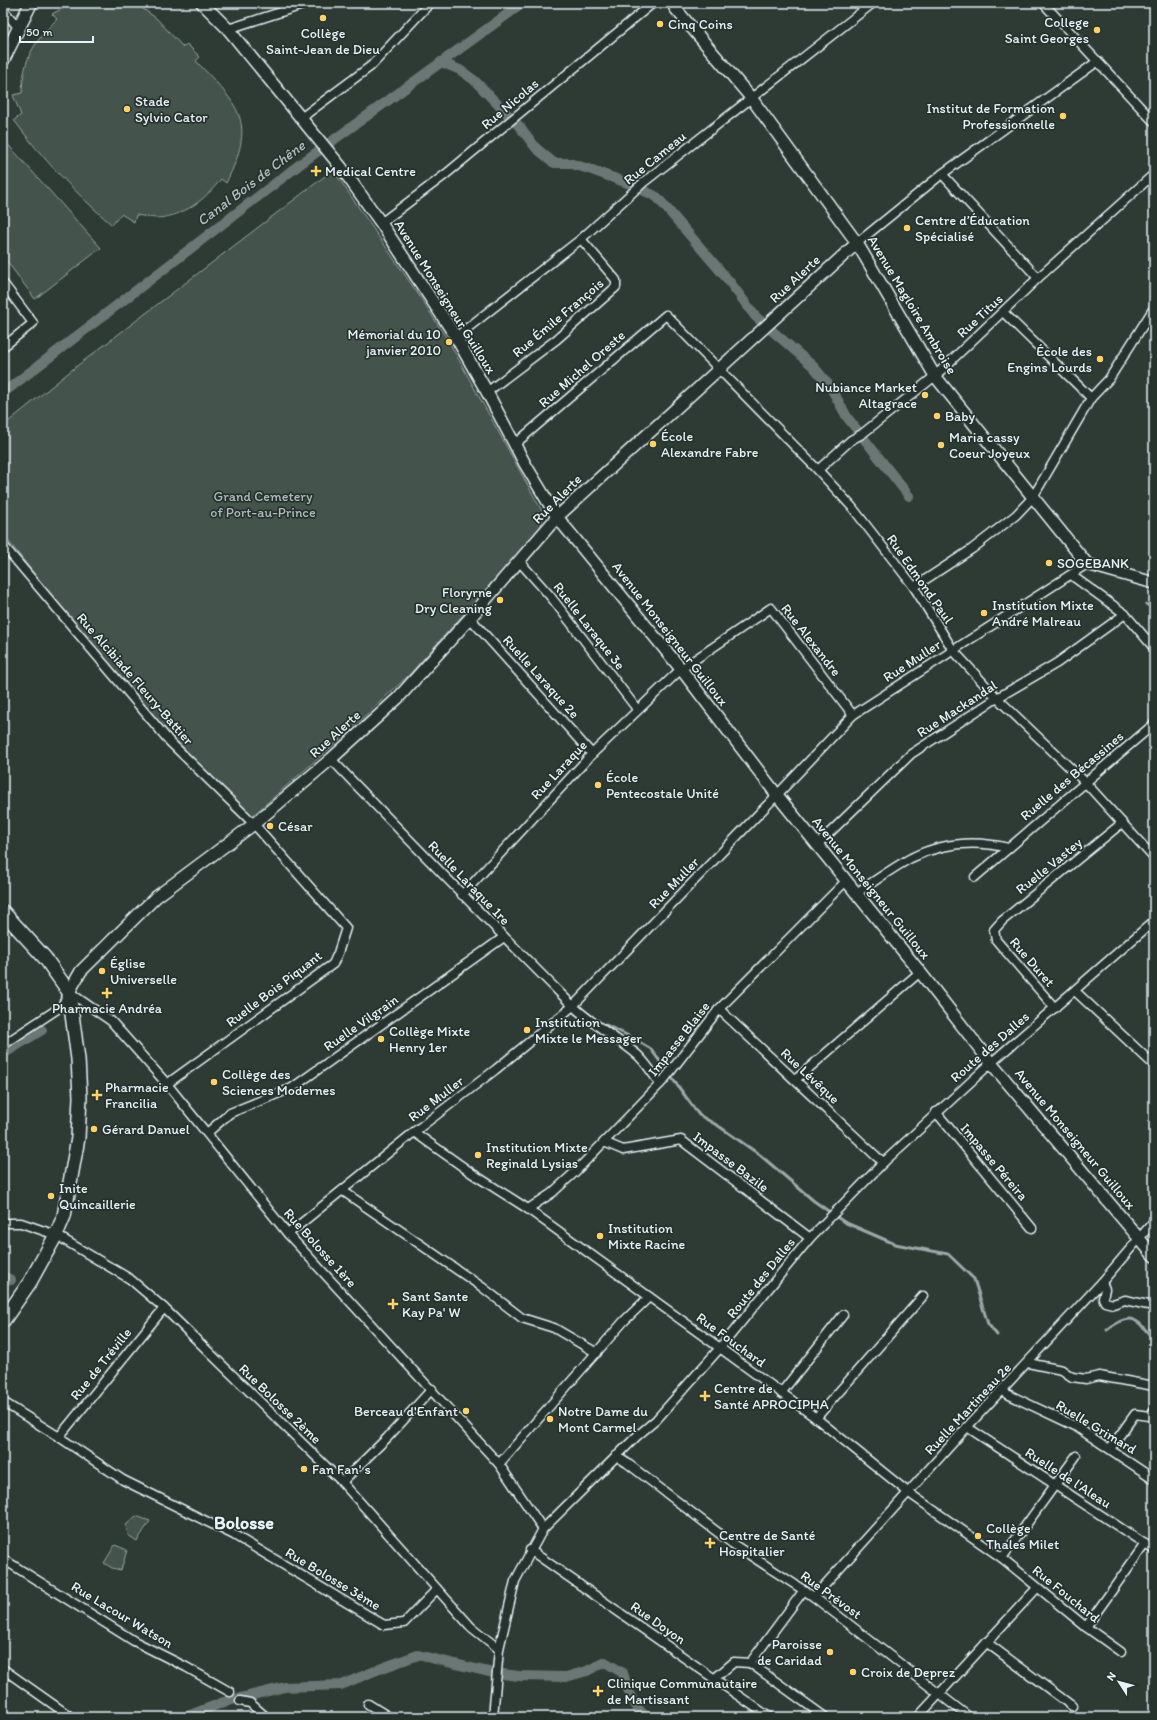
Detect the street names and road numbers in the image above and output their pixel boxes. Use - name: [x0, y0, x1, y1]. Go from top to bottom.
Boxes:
- street label: Rue Nicolas: [478, 75, 542, 133]
- street label: Rue Cameau: [620, 128, 690, 188]
- street label: Avenue Monseigneur Guilloux: [391, 217, 499, 377]
- street label: Avenue Magloire Ambroise: [864, 232, 960, 378]
- street label: Rue Alerte: [766, 251, 824, 307]
- street label: Rue Émile François: [509, 275, 607, 361]
- street label: Rue Titus: [953, 290, 1007, 342]
- street label: Rue Michel Oreste: [535, 327, 629, 411]
- street label: Rue Alerte: [529, 471, 585, 527]
- street label: Rue Edmond Paul: [883, 531, 957, 627]
- street label: Avenue Monseigneur Guilloux: [608, 558, 732, 710]
- street label: Ruelle Laraque 3e: [550, 579, 629, 673]
- street label: Rue Alexandre: [777, 600, 845, 680]
- street label: Rue Alcibiade Fleury-Battier: [73, 609, 197, 749]
- street label: Ruelle Laraque 2e: [499, 632, 583, 722]
- street label: Rue Muller: [880, 636, 944, 686]
- street label: Rue Mackandal: [914, 677, 1000, 741]
- street label: Rue Alerte: [306, 706, 364, 761]
- street label: Ruelle des Bécassines: [1017, 728, 1127, 824]
- street label: Rue Laraque: [527, 737, 591, 803]
- street label: Avenue Monseigneur Guilloux: [808, 813, 934, 963]
- street label: Ruelle Vastey: [1012, 834, 1086, 898]
- street label: Ruelle Laraque 1re: [424, 837, 514, 929]
- street label: Rue Muller: [645, 853, 703, 912]
- street label: Rue Duret: [1006, 934, 1058, 990]
- street label: Ruelle Bois Piquant: [223, 947, 325, 1031]
- street label: Ruelle Vilgrain: [320, 991, 402, 1055]
- street label: Impasse Blaise: [644, 998, 714, 1080]
- street label: Route des Dalles: [947, 1008, 1033, 1086]
- street label: Rue Lévêque: [777, 1044, 843, 1108]
- street label: Avenue Monseigneur Guilloux: [1011, 1065, 1139, 1213]
- street label: Rue Muller: [405, 1072, 468, 1125]
- street label: Impasse Péreira: [957, 1120, 1031, 1204]
- street label: Impasse Bazile: [690, 1128, 772, 1196]
- street label: Rue Bolosse 1ère: [280, 1205, 360, 1291]
- street label: Route des Dalles: [723, 1234, 799, 1322]
- street label: Rue Fouchard: [693, 1309, 769, 1371]
- street label: Rue de Tréville: [67, 1324, 136, 1404]
- street label: Ruelle Martineau 2e: [921, 1359, 1015, 1459]
- street label: Rue Bolosse 2ème: [235, 1360, 325, 1448]
- street label: Ruelle Grimard: [1053, 1396, 1140, 1458]
- street label: Ruelle de l'Aleau: [1022, 1444, 1114, 1512]
- street label: Rue Bolosse 3ème: [282, 1544, 384, 1614]
- street label: Rue Fouchard: [1029, 1562, 1103, 1627]
- street label: Rue Prévost: [797, 1567, 865, 1623]
- street label: Rue Lacour Watson: [68, 1578, 176, 1652]
- street label: Rue Doyon: [627, 1598, 689, 1648]

